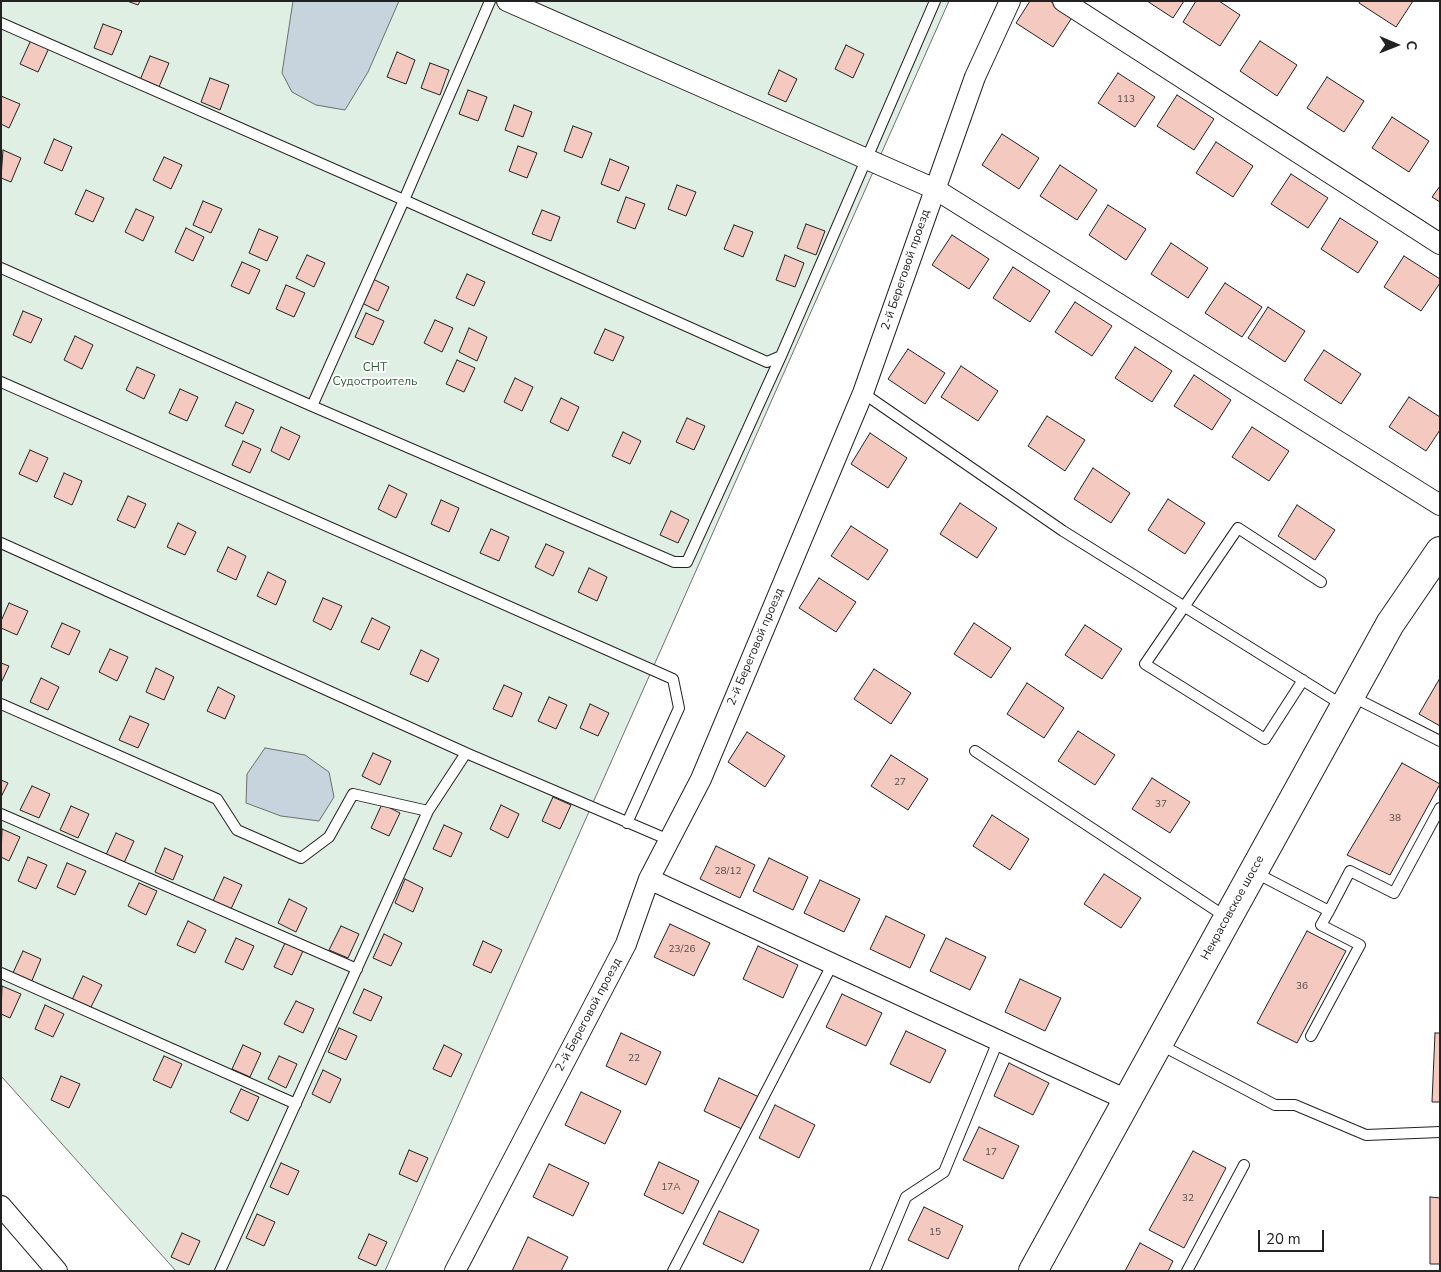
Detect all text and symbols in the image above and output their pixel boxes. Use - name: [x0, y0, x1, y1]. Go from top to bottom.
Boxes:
- north arrow: [1371, 20, 1421, 70]
- text: С: [1402, 40, 1421, 50]
- house number: 113: [1117, 94, 1135, 106]
- street label: 2-й Береговой проезд: [879, 208, 933, 332]
- park label: СНТ Судостроитель: [333, 361, 417, 389]
- street label: 2-й Береговой проезд: [725, 586, 787, 708]
- house number: 27: [894, 777, 906, 789]
- house number: 37: [1155, 799, 1167, 811]
- house number: 38: [1389, 813, 1401, 825]
- street label: Некрасовское шоссе: [1198, 853, 1268, 963]
- house number: 28/12: [715, 866, 741, 878]
- house number: 23/26: [669, 944, 695, 956]
- street label: 2-й Береговой проезд: [553, 956, 625, 1074]
- house number: 36: [1296, 981, 1308, 993]
- house number: 22: [628, 1053, 640, 1065]
- house number: 17: [985, 1147, 997, 1159]
- house number: 17А: [661, 1182, 681, 1194]
- house number: 32: [1182, 1193, 1194, 1205]
- scale bar: [1261, 1220, 1327, 1252]
- house number: 15: [929, 1227, 941, 1239]
- text: 20 m: [1266, 1229, 1301, 1249]

